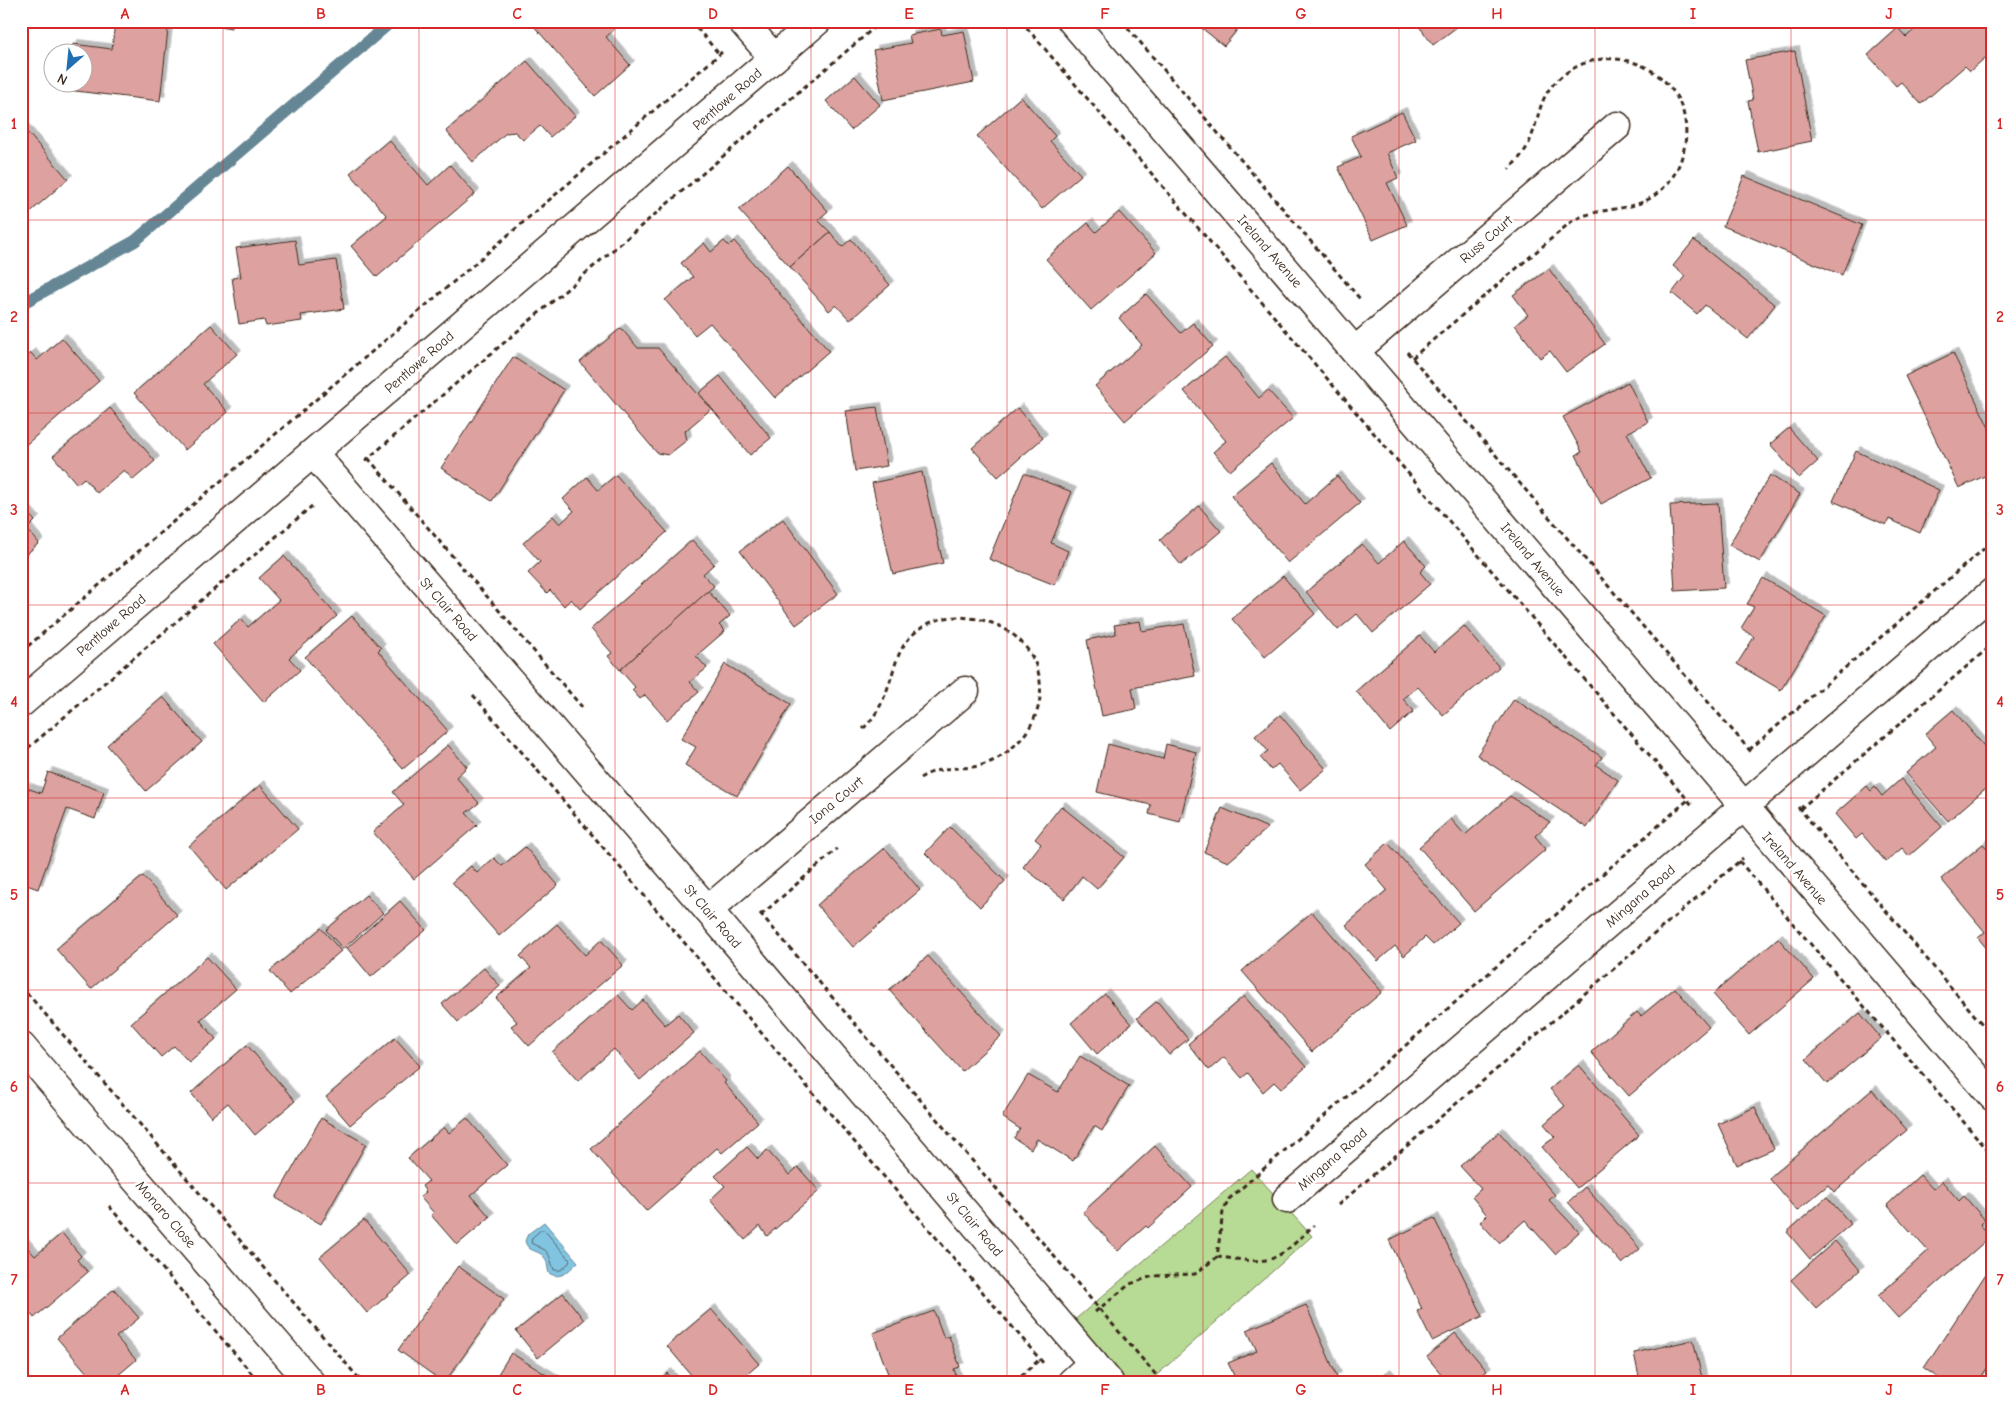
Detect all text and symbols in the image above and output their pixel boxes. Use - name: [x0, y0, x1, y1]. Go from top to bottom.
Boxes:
- text: A: [121, 5, 130, 23]
- text: B: [316, 5, 326, 23]
- text: C: [512, 5, 522, 23]
- text: D: [708, 5, 718, 23]
- text: E: [904, 5, 914, 23]
- text: F: [1100, 5, 1110, 23]
- text: G: [1295, 5, 1307, 23]
- text: H: [1491, 5, 1503, 23]
- text: I: [1690, 5, 1696, 23]
- text: J: [1885, 5, 1893, 23]
- north arrow: [42, 42, 92, 92]
- street label: Pentlowe Road: [689, 65, 766, 134]
- text: N: [54, 69, 70, 89]
- text: 1: [11, 115, 17, 133]
- text: 1: [1997, 115, 2003, 133]
- street label: Russ Court: [1456, 211, 1517, 267]
- street label: Ireland Avenue: [1234, 212, 1306, 291]
- text: 2: [10, 308, 18, 326]
- text: 2: [1996, 308, 2004, 326]
- street label: Pentlowe Road: [381, 328, 458, 397]
- text: 3: [10, 501, 18, 519]
- text: 3: [1996, 501, 2004, 519]
- street label: Ireland Avenue: [1497, 519, 1568, 599]
- street label: St Clair Road: [416, 574, 481, 645]
- street label: Pentlowe Road: [73, 591, 150, 660]
- text: 4: [10, 693, 18, 711]
- text: 4: [1996, 693, 2004, 711]
- street label: Iona Court: [806, 772, 868, 828]
- street label: Ireland Avenue: [1759, 829, 1831, 908]
- street label: Mingana Road: [1602, 861, 1679, 931]
- street label: St Clair Road: [680, 881, 745, 952]
- text: 5: [10, 886, 18, 904]
- text: 5: [1996, 886, 2004, 904]
- text: 6: [10, 1078, 18, 1096]
- text: 6: [1996, 1078, 2004, 1096]
- street label: Mingana Road: [1294, 1124, 1371, 1194]
- street label: Monaro Close: [132, 1177, 199, 1251]
- street label: St Clair Road: [943, 1189, 1006, 1260]
- text: 7: [10, 1271, 18, 1289]
- text: 7: [1996, 1271, 2004, 1289]
- text: A: [121, 1381, 130, 1399]
- text: B: [316, 1381, 326, 1399]
- text: C: [512, 1381, 522, 1399]
- text: D: [708, 1381, 718, 1399]
- text: E: [904, 1381, 914, 1399]
- text: F: [1100, 1381, 1110, 1399]
- text: G: [1295, 1381, 1307, 1399]
- text: H: [1491, 1381, 1503, 1399]
- text: I: [1690, 1381, 1696, 1399]
- text: J: [1885, 1381, 1893, 1399]

